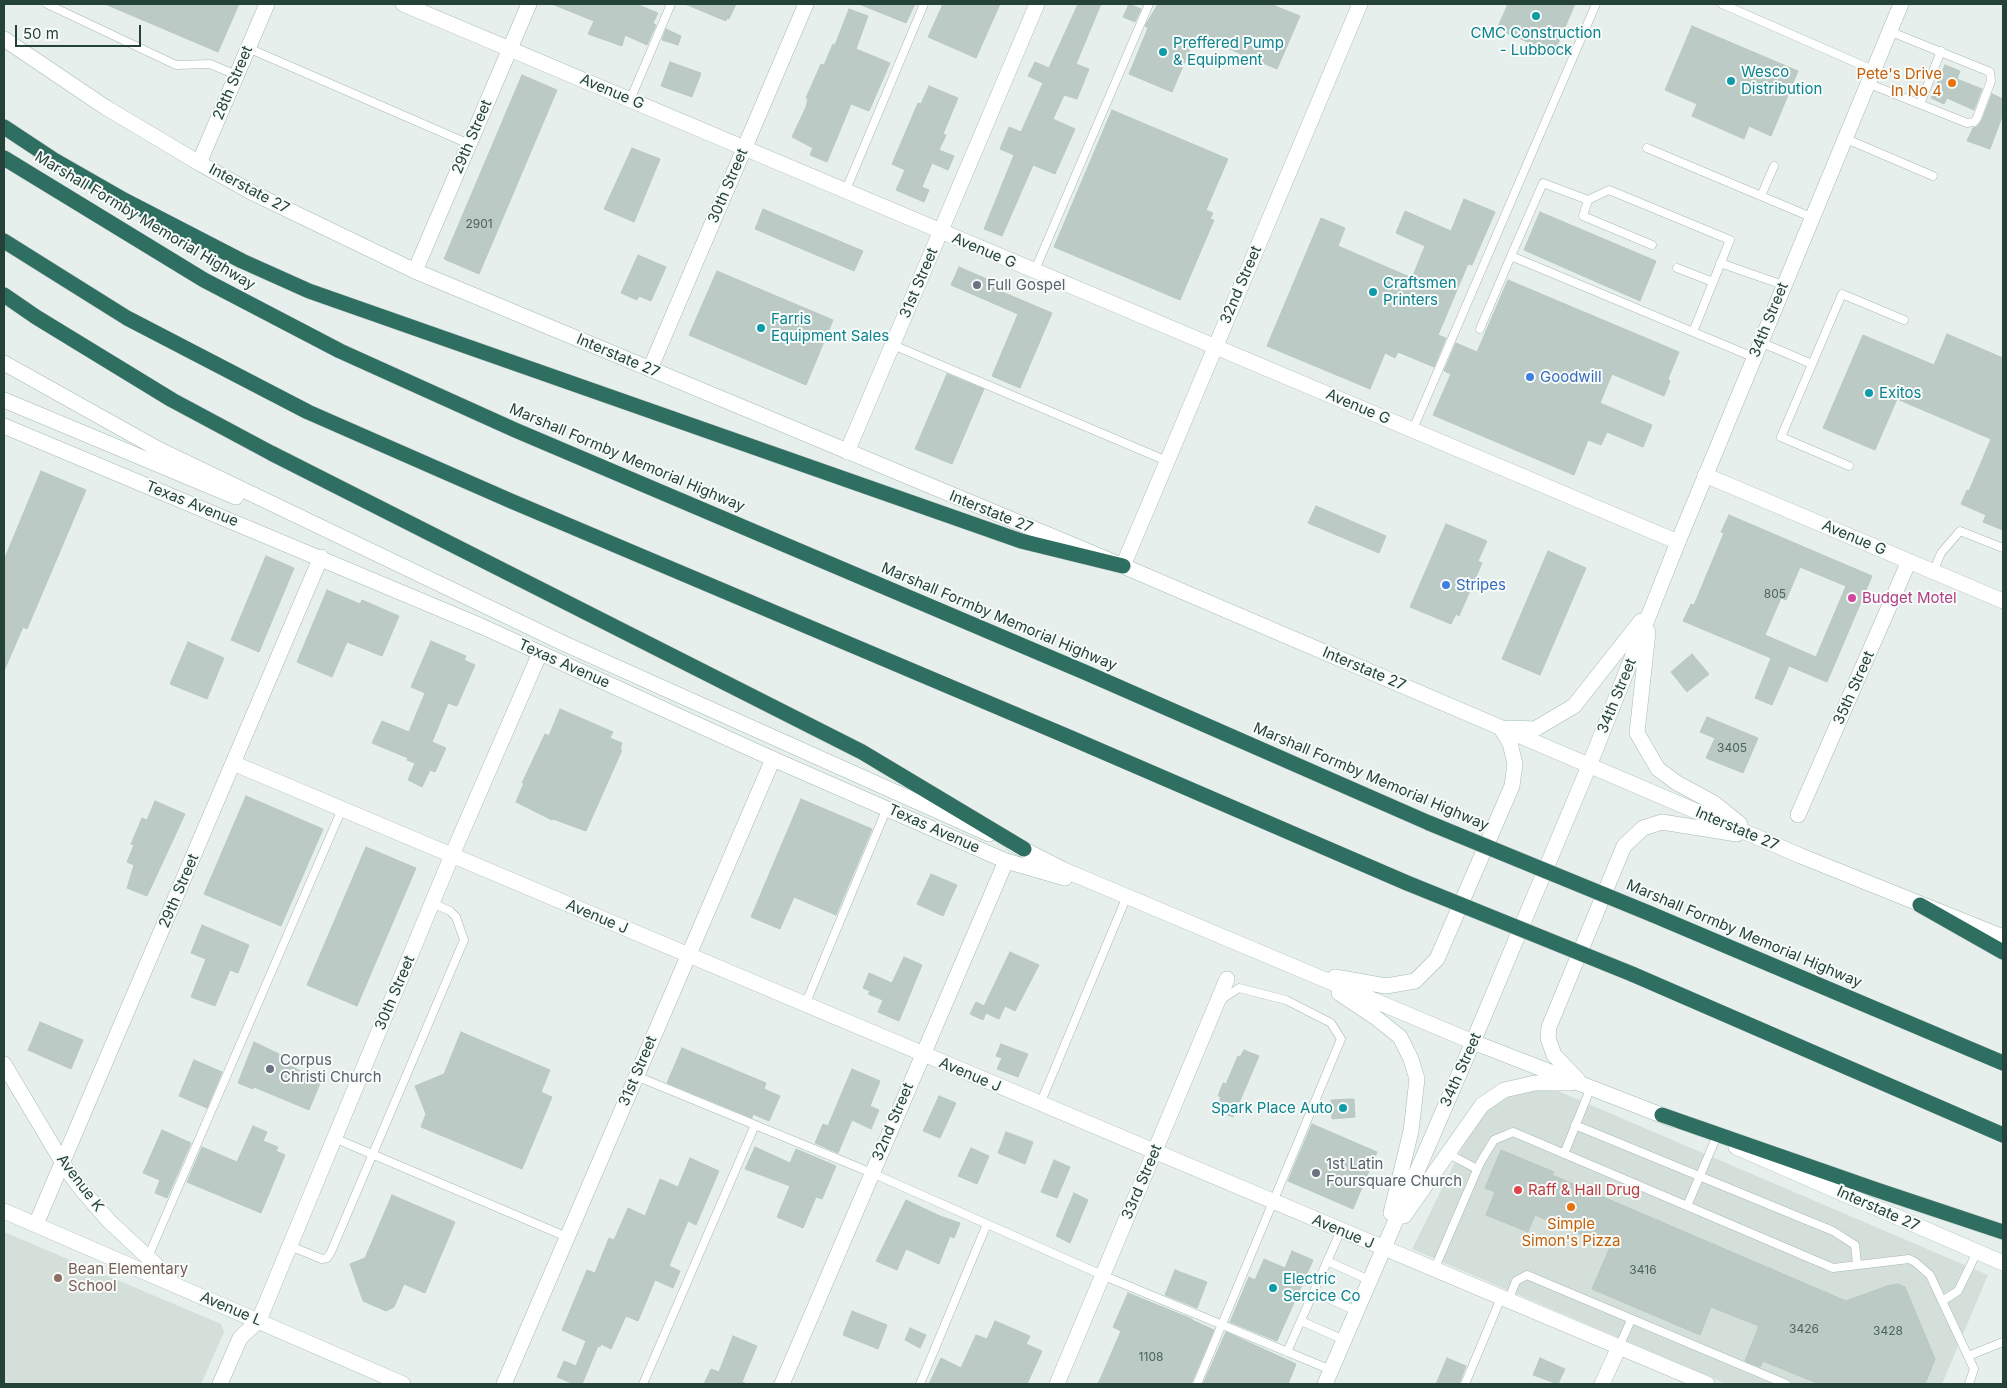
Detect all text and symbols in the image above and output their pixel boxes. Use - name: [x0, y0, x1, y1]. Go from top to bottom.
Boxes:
- marker: CMC Construction - Lubbock: [1530, 10, 1542, 22]
- scale bar: [18, 15, 144, 47]
- text: 50 m: [23, 24, 59, 43]
- place label: CMC Construction - Lubbock: [1471, 24, 1601, 59]
- place label: Preffered Pump & Equipment: [1173, 34, 1284, 69]
- street label: 28th Street: [209, 43, 257, 123]
- marker: Preffered Pump & Equipment: [1157, 46, 1169, 58]
- place label: Wesco Distribution: [1741, 63, 1822, 98]
- place label: Pete's Drive In No 4: [1857, 65, 1942, 100]
- street label: Avenue G: [577, 70, 647, 114]
- marker: Wesco Distribution: [1725, 75, 1737, 87]
- marker: Pete's Drive In No 4: [1946, 77, 1958, 89]
- street label: 29th Street: [448, 97, 496, 177]
- street label: 30th Street: [704, 146, 752, 226]
- street label: Marshall Formby Memorial Highway: [31, 148, 259, 294]
- street label: Interstate 27: [206, 160, 292, 218]
- house number: 2901: [465, 217, 493, 231]
- street label: Avenue G: [949, 229, 1019, 273]
- street label: 32nd Street: [1216, 243, 1266, 327]
- street label: 31st Street: [896, 245, 942, 321]
- place label: Craftsmen Printers: [1383, 274, 1456, 309]
- place label: Full Gospel: [987, 276, 1065, 294]
- marker: Full Gospel: [971, 279, 983, 291]
- street label: 34th Street: [1746, 280, 1792, 360]
- marker: Craftsmen Printers: [1367, 286, 1379, 298]
- place label: Farris Equipment Sales: [771, 310, 889, 345]
- marker: Farris Equipment Sales: [755, 322, 767, 334]
- street label: Interstate 27: [574, 330, 662, 382]
- place label: Goodwill: [1540, 368, 1602, 386]
- marker: Goodwill: [1524, 371, 1536, 383]
- place label: Exitos: [1879, 384, 1922, 402]
- street label: Avenue G: [1323, 385, 1393, 429]
- marker: Exitos: [1863, 387, 1875, 399]
- street label: Marshall Formby Memorial Highway: [507, 400, 747, 516]
- street label: Texas Avenue: [143, 477, 241, 531]
- street label: Interstate 27: [946, 487, 1036, 537]
- street label: Avenue G: [1819, 516, 1889, 560]
- street label: Marshall Formby Memorial Highway: [879, 559, 1119, 675]
- place label: Stripes: [1456, 576, 1506, 594]
- marker: Stripes: [1440, 579, 1452, 591]
- house number: 805: [1764, 587, 1786, 601]
- place label: Budget Motel: [1862, 589, 1957, 607]
- marker: Budget Motel: [1846, 592, 1858, 604]
- street label: Texas Avenue: [515, 636, 613, 692]
- street label: Interstate 27: [1320, 643, 1408, 695]
- street label: 35th Street: [1830, 648, 1878, 728]
- street label: 34th Street: [1594, 656, 1640, 736]
- street label: Marshall Formby Memorial Highway: [1251, 719, 1491, 835]
- house number: 3405: [1717, 741, 1747, 755]
- street label: Texas Avenue: [885, 801, 983, 857]
- street label: Interstate 27: [1693, 803, 1781, 855]
- street label: 29th Street: [155, 851, 203, 931]
- street label: Marshall Formby Memorial Highway: [1624, 876, 1864, 992]
- street label: Avenue J: [563, 896, 631, 938]
- street label: 30th Street: [371, 953, 419, 1033]
- street label: 34th Street: [1437, 1030, 1485, 1110]
- street label: 31st Street: [615, 1033, 661, 1109]
- place label: Corpus Christi Church: [280, 1051, 382, 1086]
- street label: Avenue J: [936, 1054, 1004, 1096]
- marker: Corpus Christi Church: [264, 1063, 276, 1075]
- street label: 32nd Street: [868, 1080, 918, 1164]
- place label: Spark Place Auto: [1211, 1099, 1333, 1117]
- marker: Spark Place Auto: [1337, 1102, 1349, 1114]
- street label: 33rd Street: [1118, 1142, 1166, 1222]
- street label: Avenue K: [53, 1151, 107, 1215]
- place label: 1st Latin Foursquare Church: [1326, 1155, 1462, 1190]
- marker: 1st Latin Foursquare Church: [1310, 1167, 1322, 1179]
- place label: Raff & Hall Drug: [1528, 1181, 1640, 1199]
- street label: Interstate 27: [1834, 1183, 1922, 1235]
- marker: Raff & Hall Drug: [1512, 1184, 1524, 1196]
- marker: Simple Simon's Pizza: [1565, 1201, 1577, 1213]
- street label: Avenue J: [1309, 1211, 1377, 1253]
- place label: Simple Simon's Pizza: [1521, 1215, 1621, 1250]
- place label: Bean Elementary School: [68, 1260, 188, 1295]
- house number: 3416: [1629, 1263, 1657, 1277]
- place label: Electric Sercice Co: [1283, 1270, 1360, 1305]
- marker: Bean Elementary School: [52, 1272, 64, 1284]
- marker: Electric Sercice Co: [1267, 1282, 1279, 1294]
- street label: Avenue L: [197, 1288, 265, 1330]
- house number: 3426: [1789, 1322, 1819, 1336]
- house number: 3428: [1873, 1324, 1903, 1338]
- house number: 1108: [1139, 1350, 1163, 1364]

